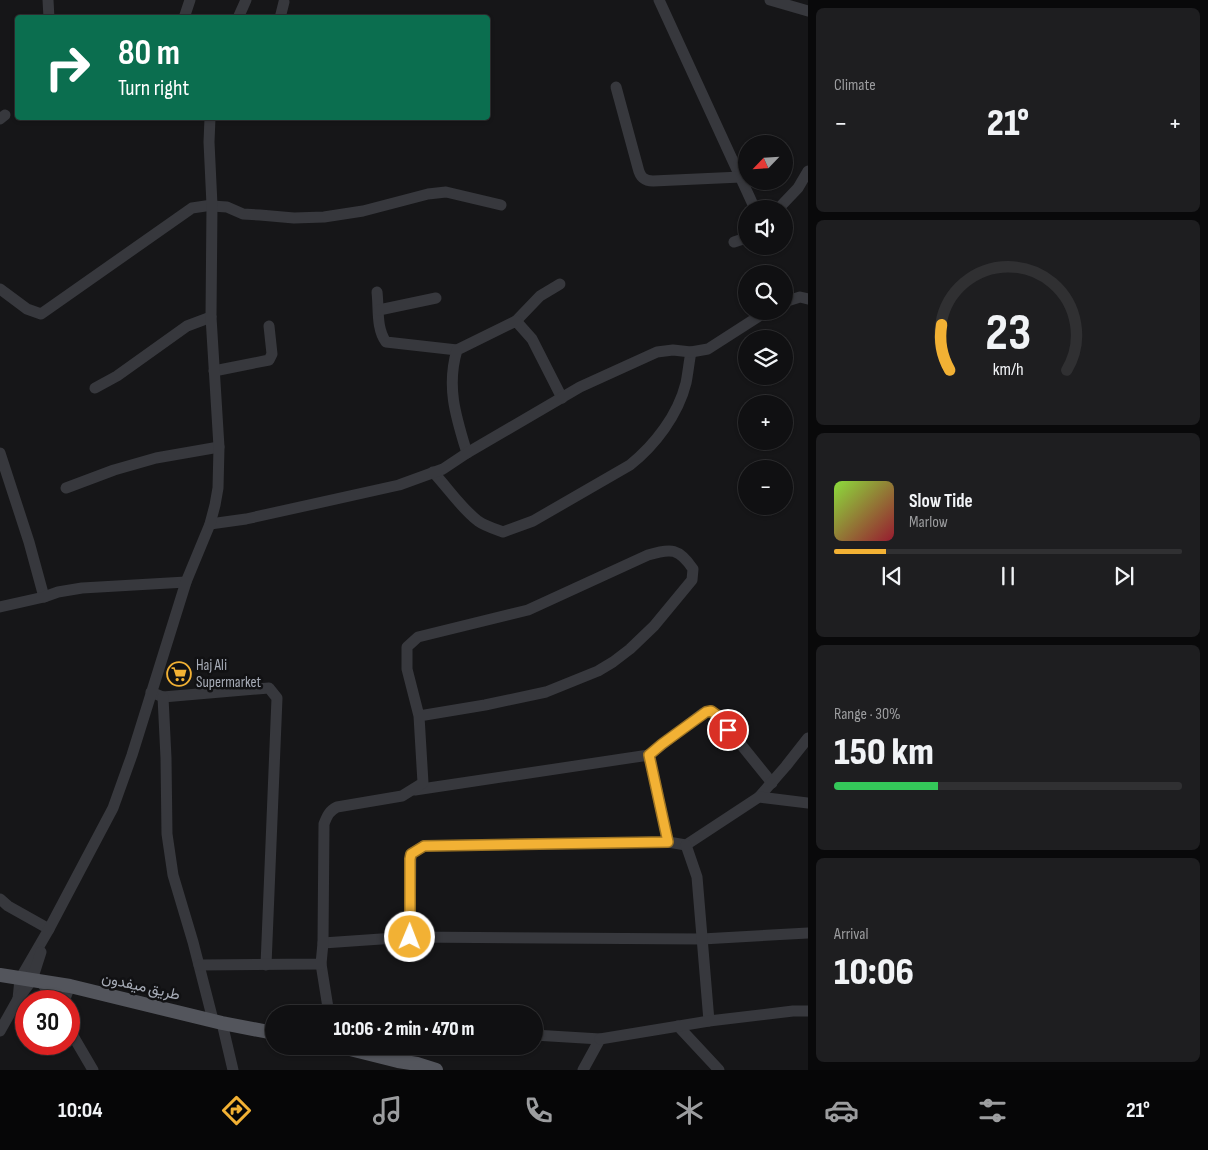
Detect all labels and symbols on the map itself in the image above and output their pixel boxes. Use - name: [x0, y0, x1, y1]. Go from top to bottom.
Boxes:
- north arrow: [738, 135, 792, 190]
- place label: Haj Ali Supermarket: [196, 656, 261, 692]
- supermarket icon: Haj Ali Supermarket: [166, 661, 192, 687]
- pin: [707, 709, 749, 751]
- position arrow: [383, 910, 435, 962]
- street label: طريق ميفدون: [100, 968, 182, 1005]
- speed limit sign: 30: [15, 990, 80, 1055]

